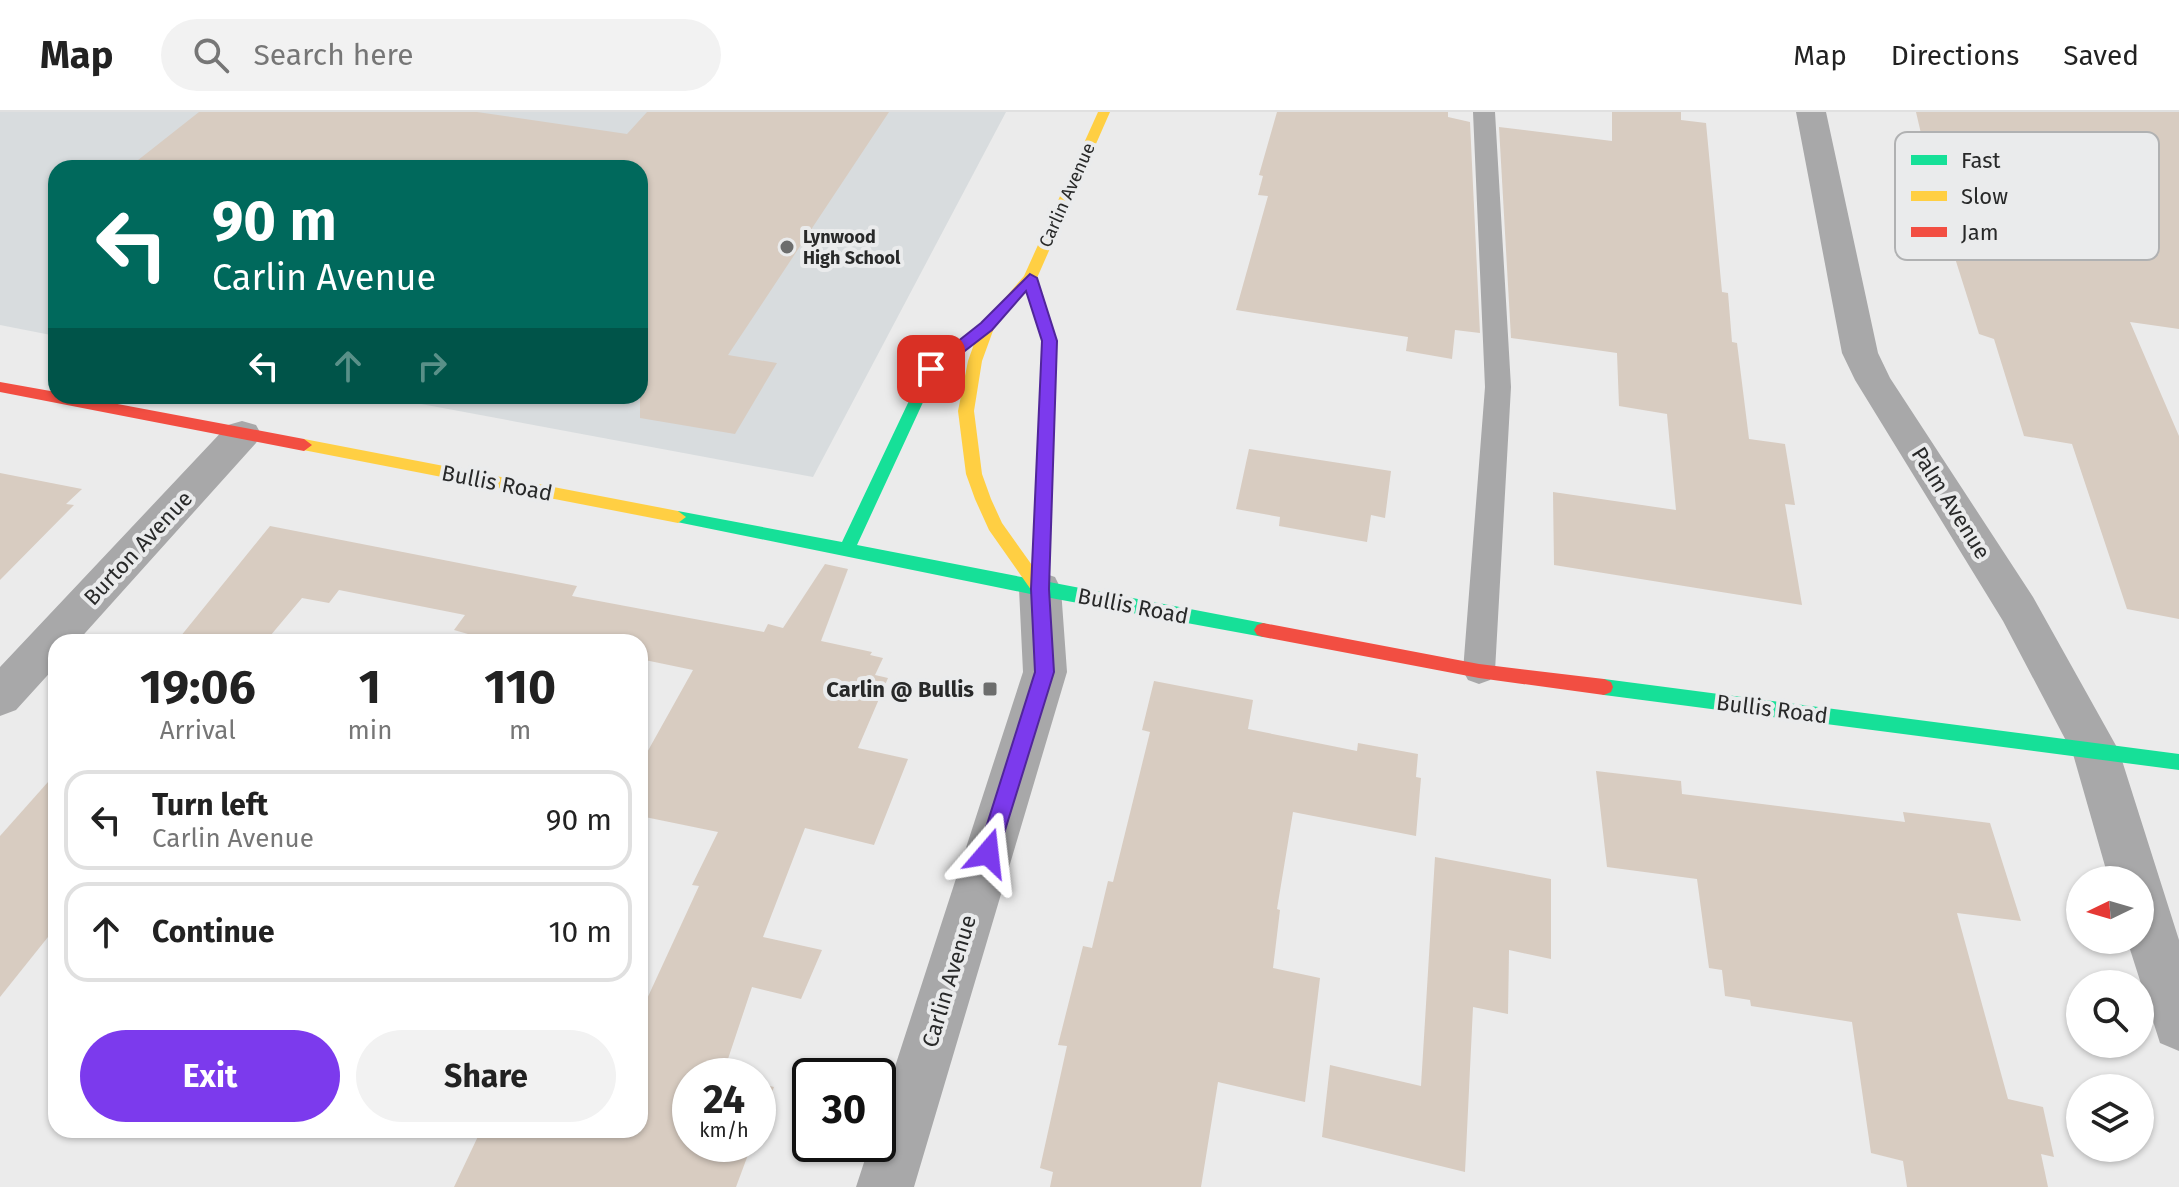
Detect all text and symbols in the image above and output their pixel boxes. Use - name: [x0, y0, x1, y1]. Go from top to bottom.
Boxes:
- search box: [161, 19, 721, 91]
- text: Map: [40, 32, 113, 78]
- icon: search: [189, 33, 233, 77]
- text: Search here: [253, 37, 414, 73]
- text: Map: [1793, 39, 1847, 72]
- text: Directions: [1891, 39, 2019, 72]
- text: Saved: [2063, 39, 2139, 72]
- legend: [1895, 132, 2159, 260]
- street label: Carlin Avenue: [1034, 139, 1100, 251]
- text: Fast: [1961, 147, 2001, 174]
- text: Slow: [1961, 183, 2008, 210]
- text: 90 m: [212, 188, 337, 255]
- icon: left: [80, 192, 184, 296]
- text: Jam: [1961, 219, 1999, 246]
- place label: Lynwood High School: [803, 226, 901, 269]
- marker: Lynwood High School: [778, 238, 796, 256]
- text: Carlin Avenue: [212, 256, 436, 300]
- pin: [897, 335, 965, 403]
- icon: left: [242, 344, 286, 388]
- icon: ahead: [326, 344, 370, 388]
- icon: right: [410, 344, 454, 388]
- icon: arrive: [909, 347, 953, 391]
- street label: Palm Avenue: [1906, 442, 1996, 564]
- street label: Bullis Road: [439, 459, 555, 507]
- street label: Burton Avenue: [78, 485, 198, 611]
- street label: Bullis Road: [1075, 582, 1191, 630]
- text: 19:06: [140, 658, 256, 716]
- text: 1: [359, 658, 381, 716]
- text: 110: [484, 658, 556, 716]
- place label: Carlin @ Bullis: [826, 676, 974, 703]
- marker: Carlin @ Bullis: [981, 680, 999, 698]
- street label: Bullis Road: [1715, 689, 1829, 729]
- text: Arrival: [160, 715, 236, 746]
- text: min: [348, 715, 392, 746]
- text: m: [509, 715, 531, 746]
- text: Turn left: [152, 787, 268, 823]
- icon: left: [84, 798, 128, 842]
- text: 90 m: [546, 802, 612, 838]
- position arrow: [946, 811, 1030, 895]
- text: Carlin Avenue: [152, 823, 314, 854]
- north arrow: [2066, 866, 2154, 954]
- map controls: [2066, 866, 2154, 1162]
- icon: ahead: [84, 910, 128, 954]
- street label: Carlin Avenue: [916, 912, 982, 1050]
- text: Continue: [152, 914, 275, 950]
- text: 10 m: [549, 914, 612, 950]
- button: search: [2066, 970, 2154, 1058]
- button: Exit: [80, 1030, 340, 1122]
- button: Share: [356, 1030, 616, 1122]
- speed limit sign: 30: [792, 1058, 896, 1162]
- button: layers: [2066, 1074, 2154, 1162]
- text: 24: [703, 1076, 745, 1124]
- text: km/h: [699, 1118, 749, 1142]

